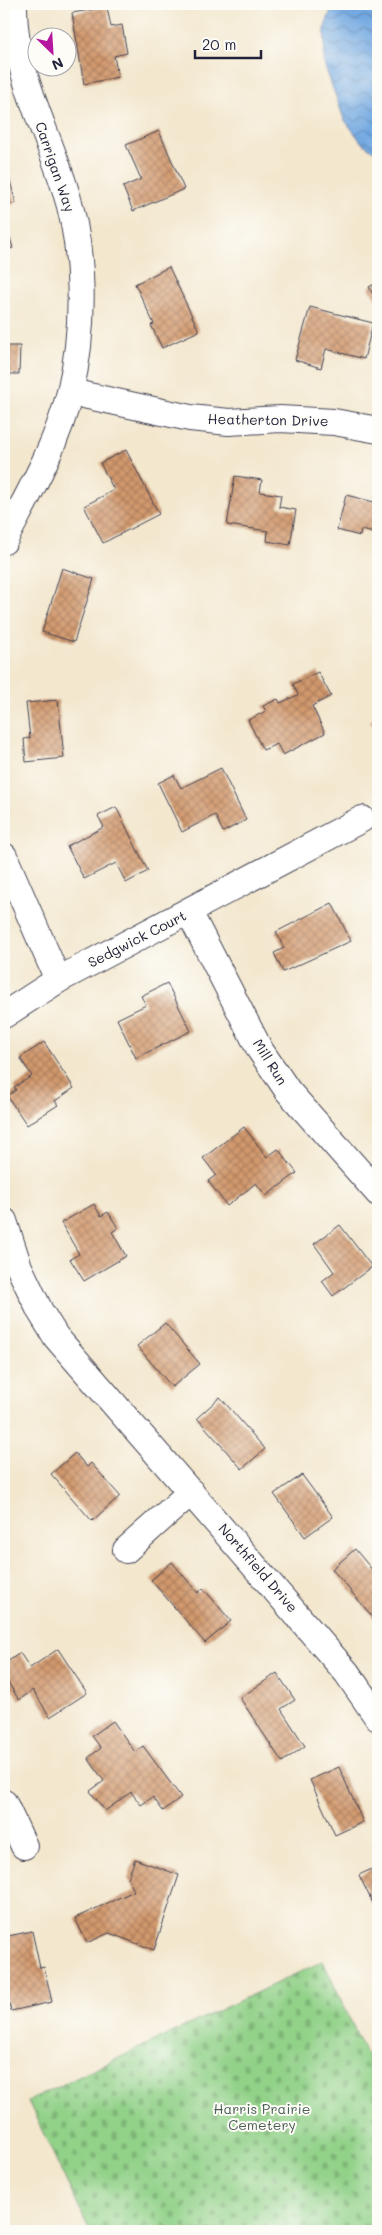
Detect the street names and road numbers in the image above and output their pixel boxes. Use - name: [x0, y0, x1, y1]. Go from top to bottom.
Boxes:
- street label: Carrigan Way: [31, 119, 80, 215]
- street label: Heatherton Drive: [207, 409, 329, 430]
- street label: Sedgwick Court: [84, 906, 189, 972]
- street label: Mill Run: [249, 1035, 292, 1089]
- street label: Northfield Drive: [214, 1519, 302, 1616]

